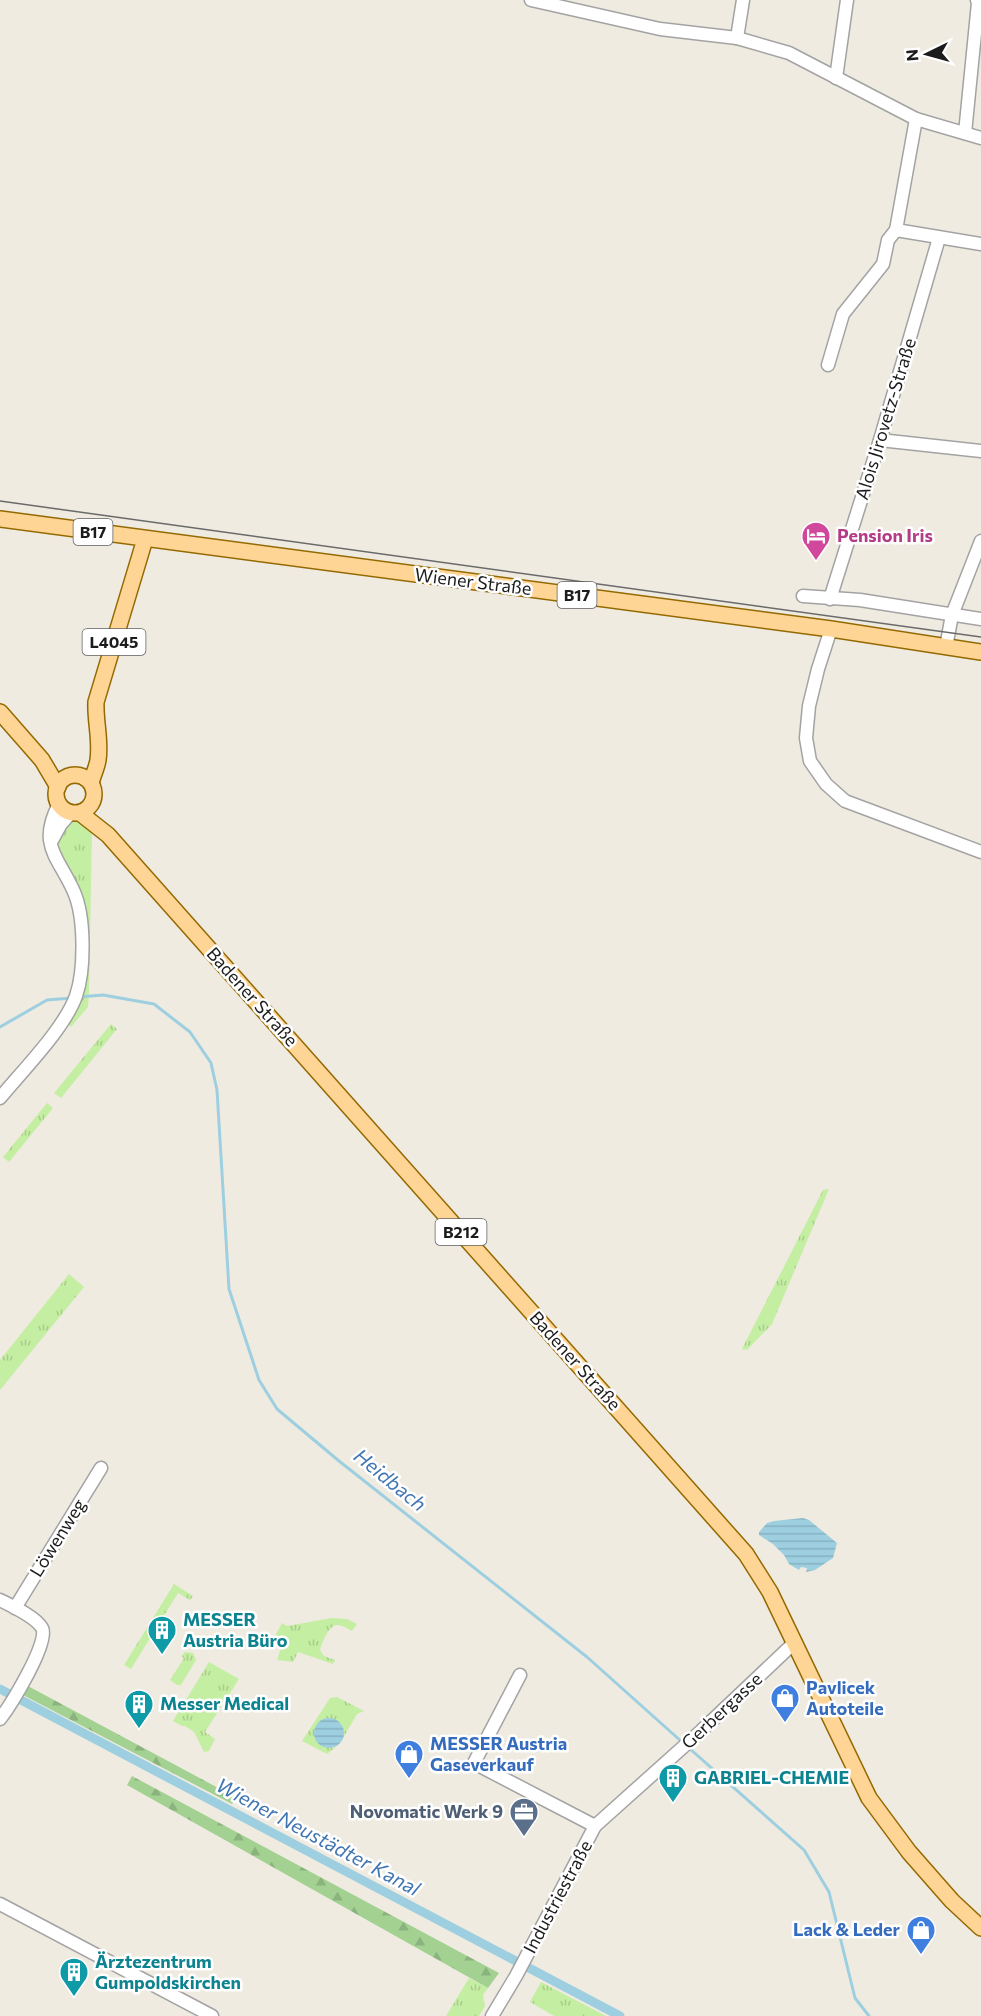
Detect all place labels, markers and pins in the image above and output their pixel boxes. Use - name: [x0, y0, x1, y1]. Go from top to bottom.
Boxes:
- hotel icon: Pension Iris: [800, 520, 832, 562]
- place label: Pension Iris: [837, 524, 933, 546]
- place label: MESSER Austria Büro: [183, 1608, 288, 1651]
- building icon: MESSER Austria Büro: [146, 1614, 178, 1656]
- place label: Pavlicek Autoteile: [806, 1676, 884, 1719]
- shop icon: Pavlicek Autoteile: [769, 1682, 801, 1724]
- building icon: Messer Medical: [123, 1688, 155, 1730]
- place label: Messer Medical: [160, 1692, 289, 1714]
- place label: MESSER Austria Gaseverkauf: [430, 1732, 567, 1775]
- shop icon: MESSER Austria Gaseverkauf: [393, 1738, 425, 1780]
- building icon: GABRIEL-CHEMIE: [657, 1762, 689, 1804]
- place label: GABRIEL-CHEMIE: [694, 1766, 849, 1788]
- office icon: Novomatic Werk 9: [508, 1796, 540, 1838]
- place label: Novomatic Werk 9: [350, 1800, 503, 1822]
- shop icon: Lack & Leder: [905, 1914, 937, 1956]
- place label: Lack & Leder: [793, 1918, 901, 1940]
- place label: Ärztezentrum Gumpoldskirchen: [95, 1950, 241, 1993]
- building icon: Ärztezentrum Gumpoldskirchen: [58, 1956, 90, 1998]

